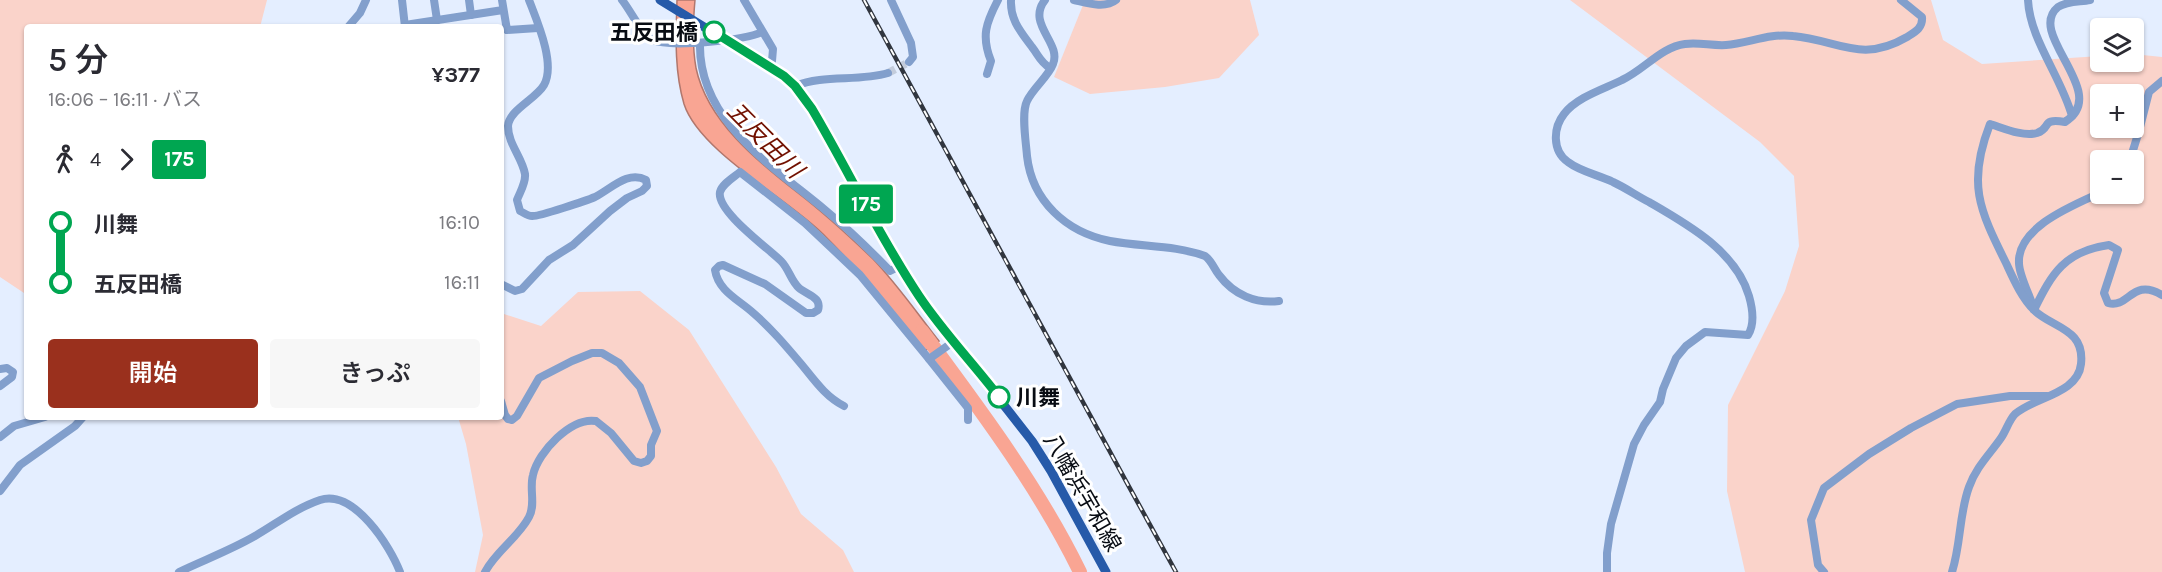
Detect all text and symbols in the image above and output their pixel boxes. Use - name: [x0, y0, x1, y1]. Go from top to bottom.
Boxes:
- map controls: [2090, 18, 2144, 204]
- button: layers: [2090, 18, 2144, 72]
- place label: 五反田橋: [610, 20, 698, 46]
- marker: 五反田橋: [703, 21, 725, 43]
- text: 5 分: [48, 41, 108, 79]
- text: ¥377: [432, 62, 480, 88]
- button: +: [2090, 84, 2144, 138]
- text: 16:06 – 16:11 · バス: [48, 88, 202, 111]
- water label: 五反田川: [721, 96, 811, 186]
- icon: walk: [48, 143, 81, 176]
- icon: forward: [110, 143, 143, 176]
- text: 175: [164, 147, 194, 171]
- text: 4: [90, 148, 101, 171]
- button: −: [2090, 150, 2144, 204]
- line badge: 175: [832, 184, 900, 224]
- text: 175: [851, 192, 881, 216]
- text: 16:10: [439, 211, 480, 234]
- text: 川舞: [94, 212, 138, 238]
- text: 16:11: [444, 271, 480, 294]
- text: 五反田橋: [94, 272, 182, 298]
- button: 開始: [48, 339, 258, 408]
- button: きっぷ: [270, 339, 480, 408]
- place label: 川舞: [1016, 385, 1060, 411]
- marker: 川舞: [988, 386, 1010, 408]
- street label: 八幡浜宇和線: [1038, 429, 1126, 556]

